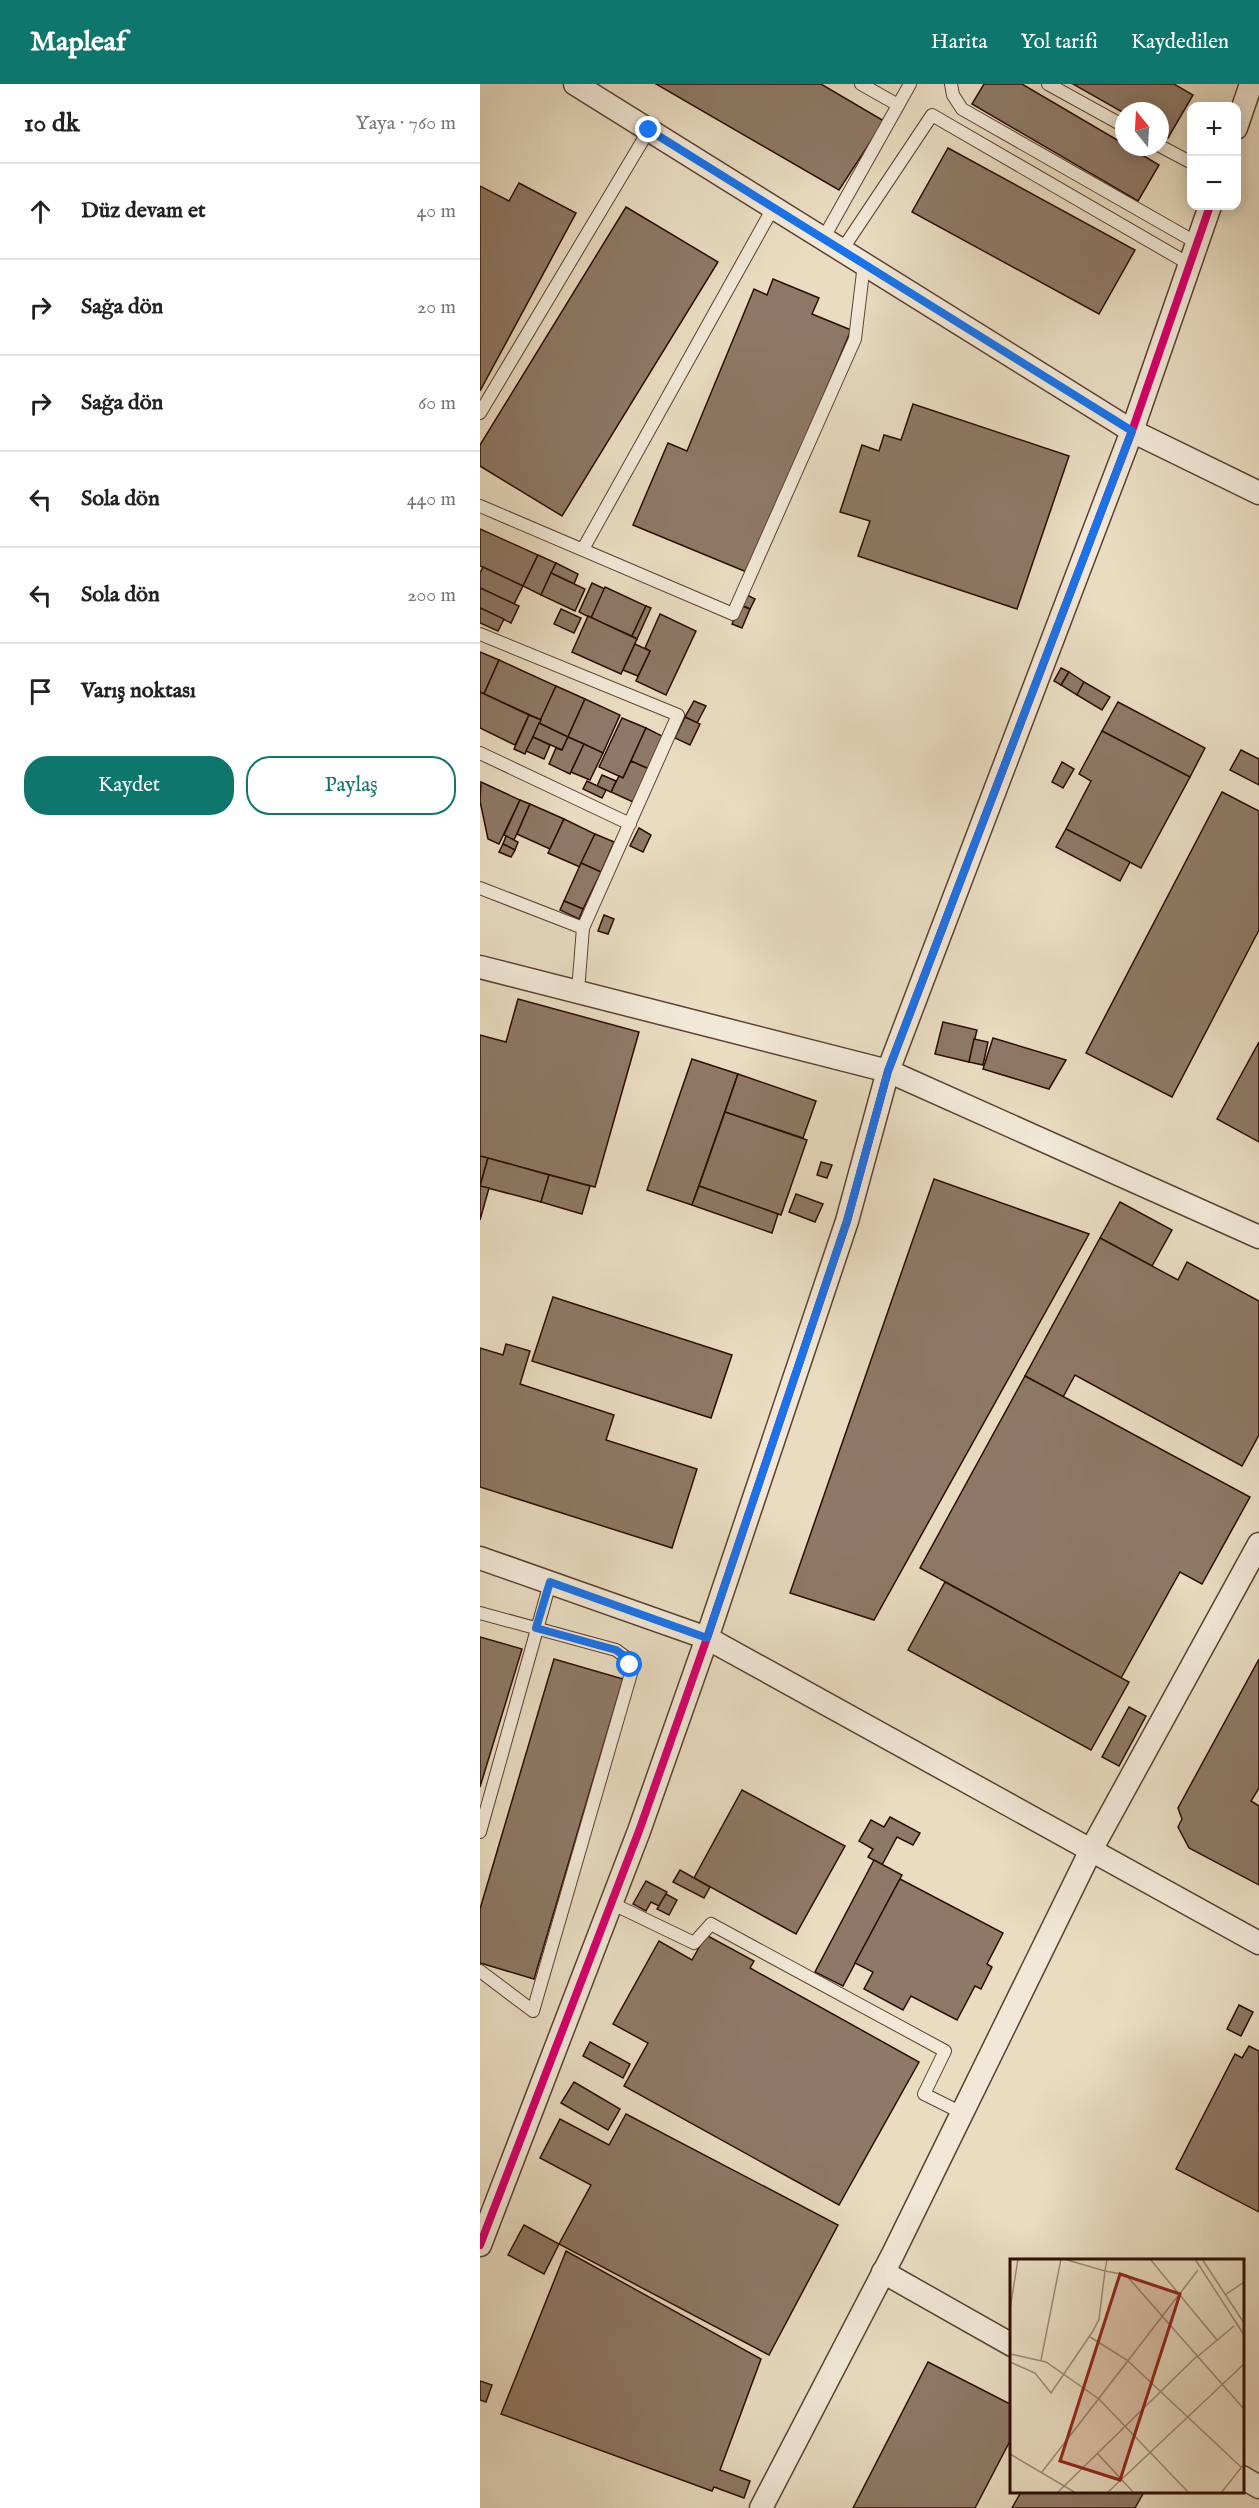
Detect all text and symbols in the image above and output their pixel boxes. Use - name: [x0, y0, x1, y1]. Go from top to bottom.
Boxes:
- text: Mapleaf: [30, 25, 126, 60]
- text: Harita: [931, 29, 988, 56]
- text: Yol tarifi: [1021, 29, 1098, 56]
- text: Kaydedilen: [1131, 29, 1229, 56]
- north arrow: [1115, 102, 1169, 156]
- map controls: [1187, 102, 1241, 210]
- button: +: [1187, 102, 1241, 156]
- text: 10 dk: [24, 107, 80, 140]
- text: Yaya · 760 m: [356, 111, 456, 136]
- route end: [635, 116, 661, 142]
- button: −: [1187, 156, 1241, 210]
- icon: ahead: [24, 195, 57, 228]
- text: Düz devam et: [81, 197, 206, 225]
- text: 40 m: [417, 199, 456, 224]
- icon: right: [24, 291, 57, 324]
- text: Sağa dön: [81, 293, 163, 321]
- text: 20 m: [417, 295, 456, 320]
- icon: right: [24, 387, 57, 420]
- text: Sağa dön: [81, 389, 163, 417]
- text: 60 m: [418, 391, 456, 416]
- icon: left: [24, 483, 57, 516]
- text: Sola dön: [81, 485, 160, 513]
- text: 440 m: [407, 487, 456, 512]
- icon: left: [24, 579, 57, 612]
- text: Sola dön: [81, 581, 160, 609]
- text: 200 m: [407, 583, 456, 608]
- icon: arrive: [24, 675, 57, 708]
- text: Varış noktası: [81, 677, 196, 705]
- button: Kaydet: [24, 756, 234, 815]
- button: Paylaş: [246, 756, 456, 815]
- route start: [616, 1651, 642, 1677]
- inset map: [1010, 2259, 1244, 2493]

